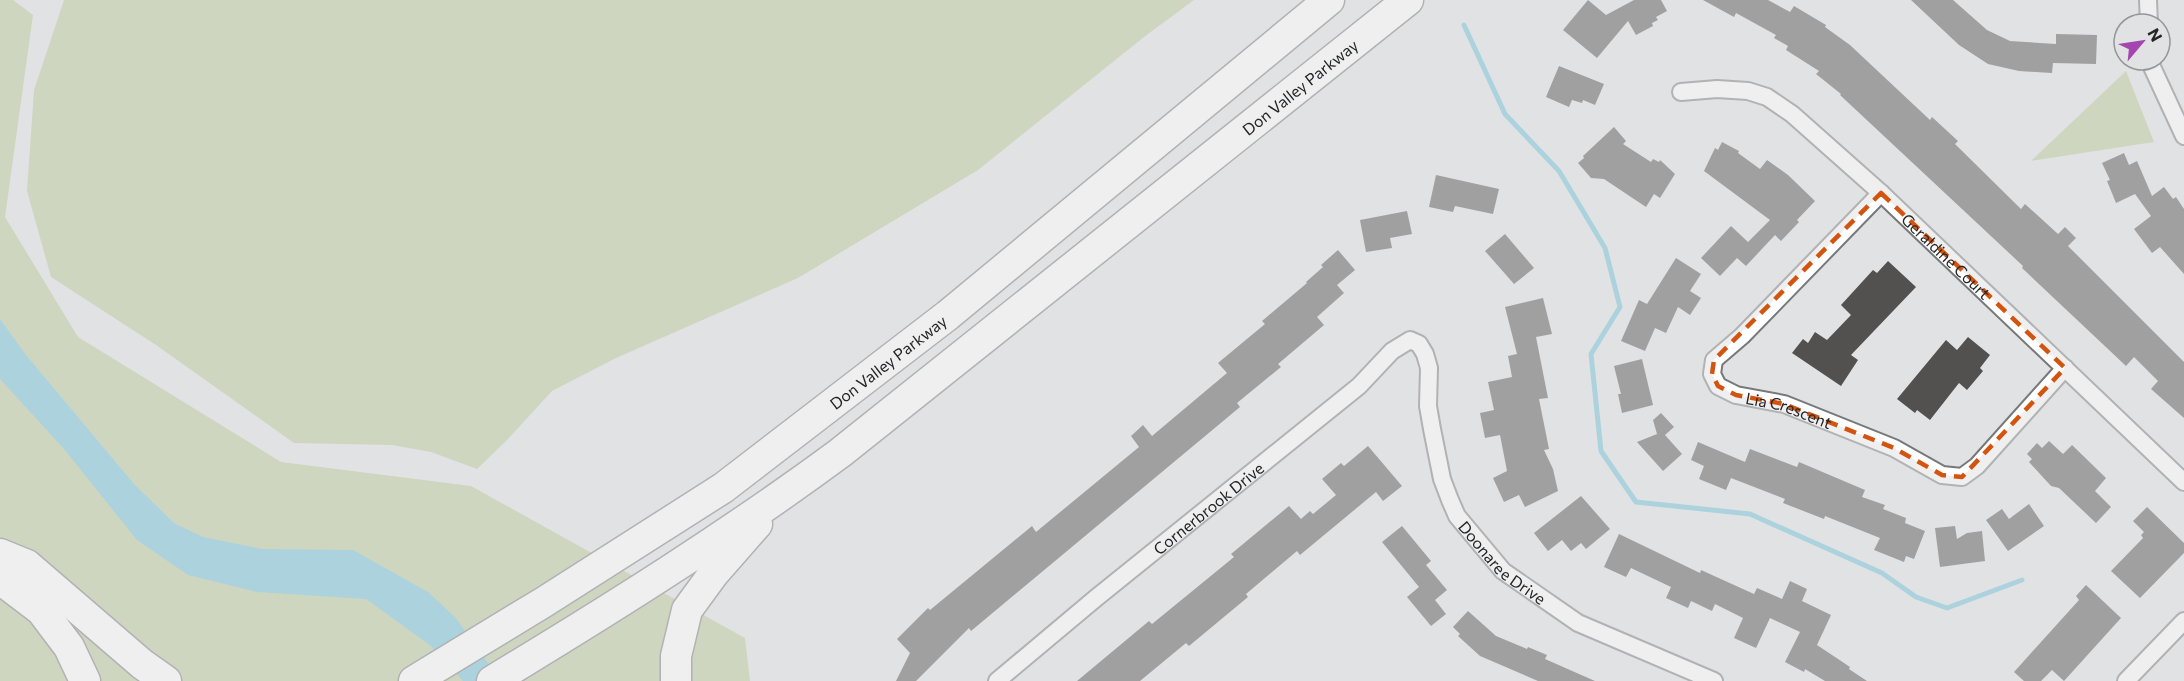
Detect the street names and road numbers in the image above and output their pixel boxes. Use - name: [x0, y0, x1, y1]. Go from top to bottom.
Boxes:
- street label: Don Valley Parkway: [1238, 35, 1361, 138]
- street label: Geraldine Court: [1898, 209, 1995, 303]
- street label: Don Valley Parkway: [825, 310, 950, 412]
- street label: Lia Crescent: [1744, 388, 1835, 432]
- street label: Cornerbrook Drive: [1149, 458, 1267, 558]
- street label: Doonaree Drive: [1455, 517, 1550, 608]

